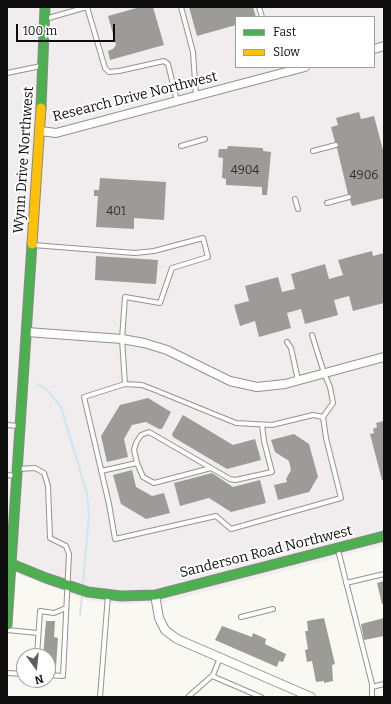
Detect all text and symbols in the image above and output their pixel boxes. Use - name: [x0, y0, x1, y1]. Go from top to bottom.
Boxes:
- scale bar: [18, 16, 117, 42]
- legend: [235, 16, 375, 68]
- text: 100 m: [23, 24, 57, 38]
- text: Fast: [273, 25, 296, 39]
- text: Slow: [273, 45, 300, 59]
- street label: Research Drive Northwest: [51, 68, 219, 126]
- street label: Wynn Drive Northwest: [10, 86, 38, 234]
- house number: 4904: [231, 164, 259, 178]
- house number: 4906: [350, 169, 378, 183]
- house number: 401: [106, 205, 126, 219]
- street label: Sanderson Road Northwest: [178, 522, 354, 582]
- north arrow: [16, 648, 56, 688]
- text: N: [33, 672, 45, 686]

